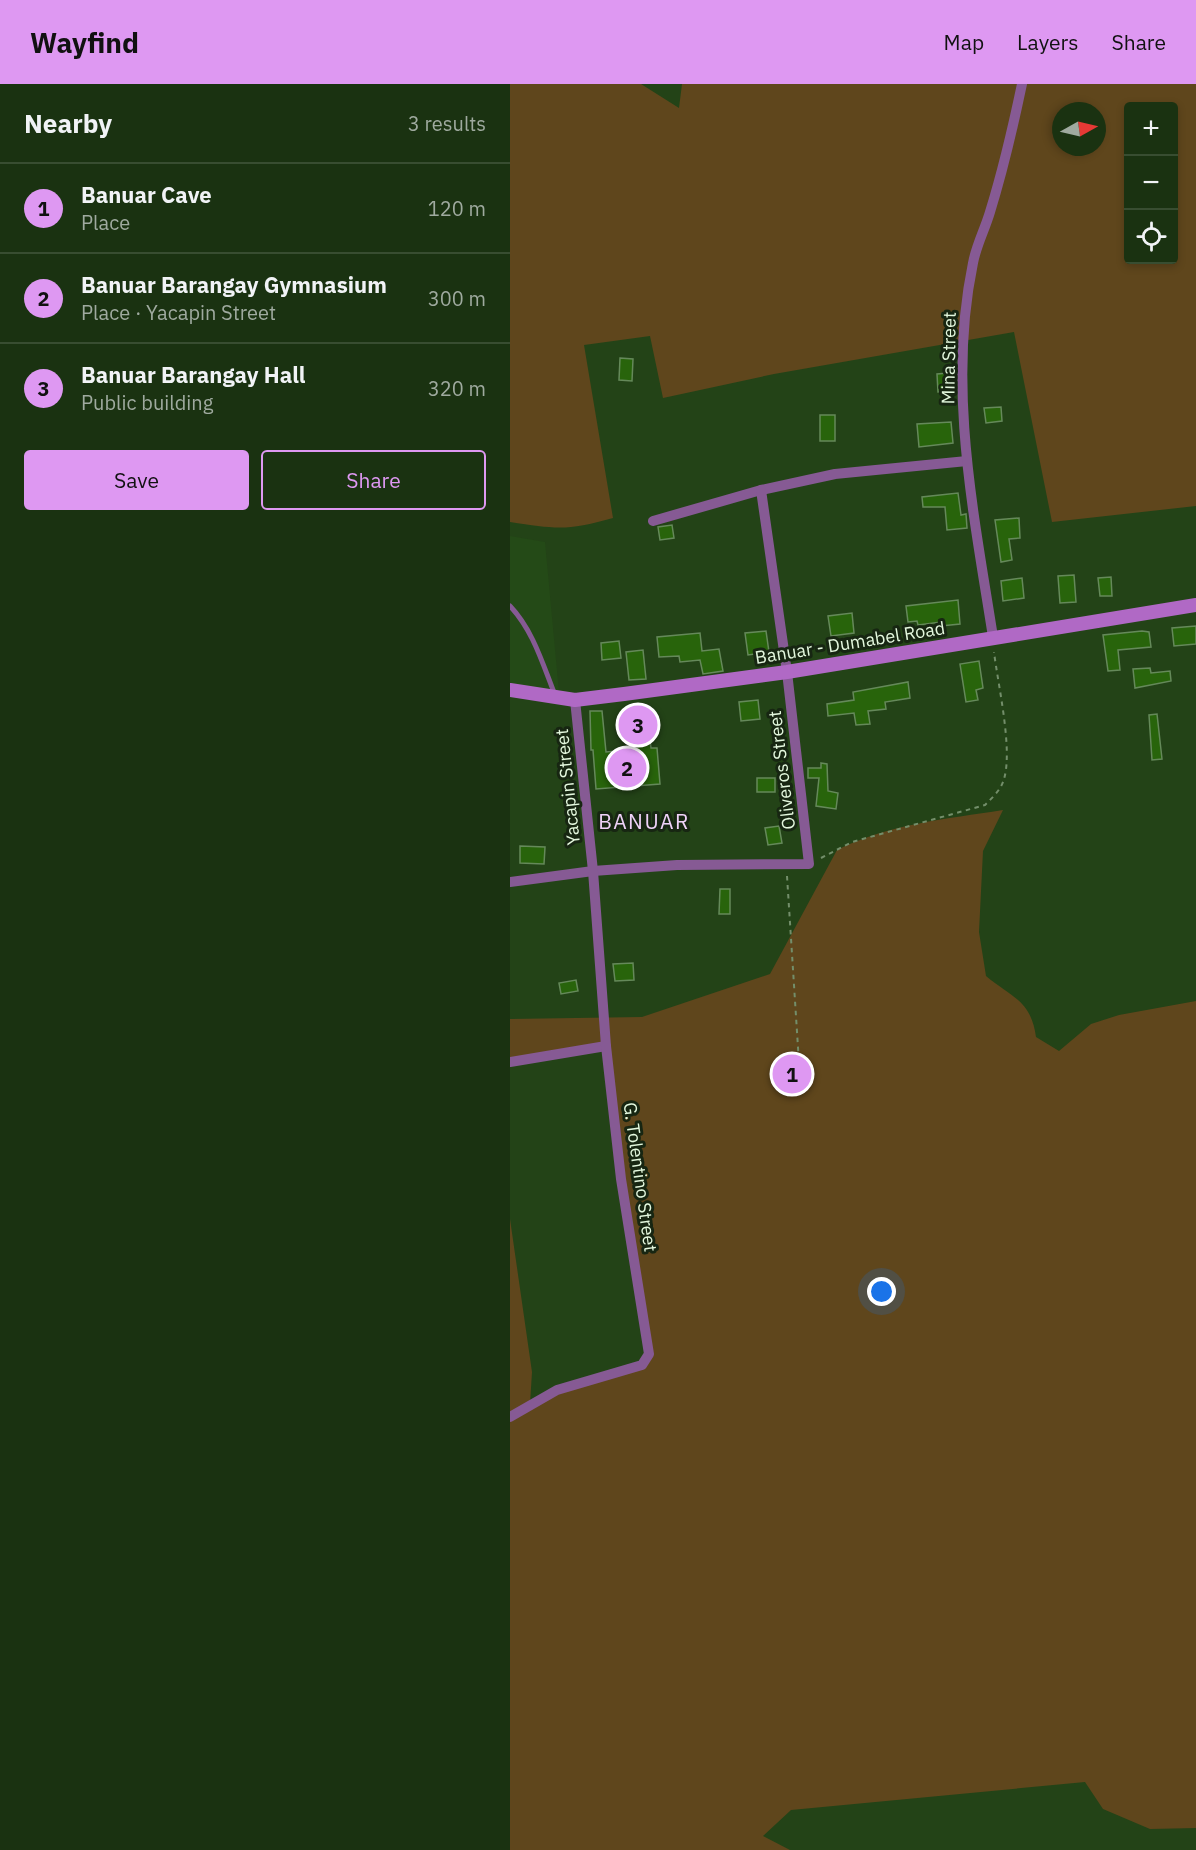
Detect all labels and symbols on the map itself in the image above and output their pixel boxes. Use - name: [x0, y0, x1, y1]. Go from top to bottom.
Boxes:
- north arrow: [1052, 102, 1106, 156]
- street label: Mina Street: [936, 312, 961, 404]
- street label: Banuar - Dumabel Road: [753, 616, 947, 669]
- pin: 3: [618, 702, 658, 748]
- street label: Oliveros Street: [763, 709, 800, 831]
- street label: Yacapin Street: [550, 728, 585, 846]
- pin: 2: [608, 746, 646, 790]
- district label: BANUAR: [598, 807, 690, 835]
- pin: 1: [772, 1052, 812, 1096]
- street label: G. Tolentino Street: [619, 1101, 662, 1253]
- your location: [867, 1277, 896, 1306]

